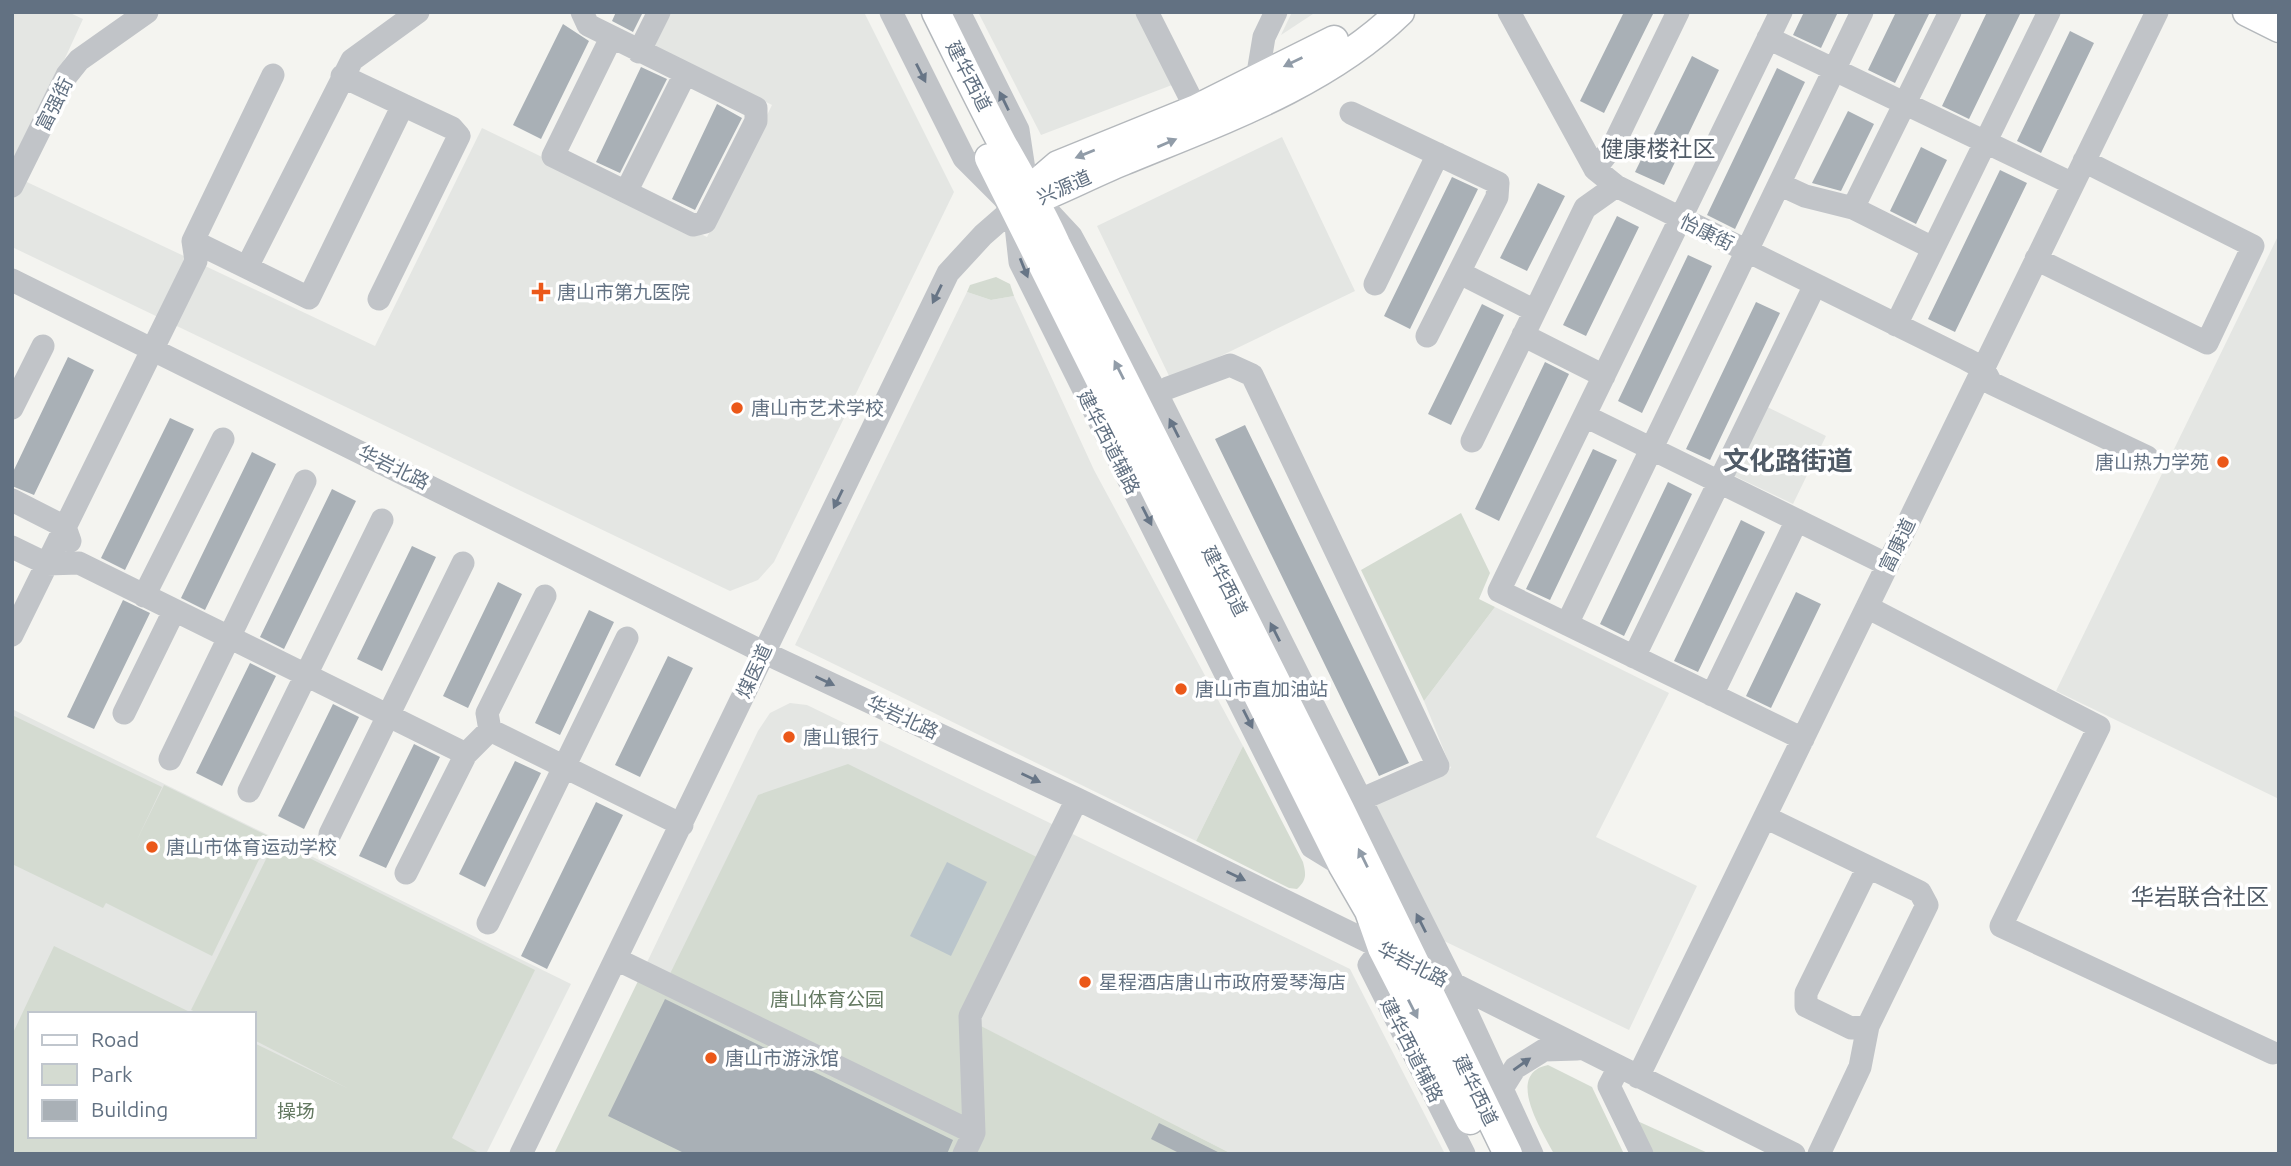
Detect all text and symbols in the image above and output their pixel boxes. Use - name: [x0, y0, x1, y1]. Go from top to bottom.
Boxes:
- street label: 建华西道: [942, 37, 996, 115]
- one-way arrow: [1283, 56, 1303, 67]
- one-way arrow: [916, 63, 927, 83]
- street label: 富强街: [31, 74, 77, 134]
- one-way arrow: [998, 91, 1009, 111]
- district label: 健康楼社区: [1601, 136, 1716, 161]
- one-way arrow: [1156, 137, 1177, 148]
- one-way arrow: [1075, 149, 1096, 160]
- street label: 兴源道: [1033, 165, 1095, 209]
- street label: 怡康街: [1677, 210, 1737, 254]
- one-way arrow: [1018, 258, 1029, 279]
- place label: 唐山市第九医院: [557, 281, 690, 303]
- marker: 唐山市第九医院: [531, 282, 551, 302]
- one-way arrow: [932, 284, 943, 304]
- one-way arrow: [1113, 360, 1124, 380]
- street label: 建华西道辅路: [1073, 386, 1145, 498]
- place label: 唐山市艺术学校: [751, 397, 884, 419]
- marker: 唐山市艺术学校: [729, 400, 745, 416]
- one-way arrow: [1168, 418, 1179, 438]
- street label: 华岩北路: [355, 440, 433, 494]
- district label: 文化路街道: [1723, 446, 1853, 475]
- place label: 唐山热力学苑: [2095, 451, 2209, 473]
- marker: 唐山热力学苑: [2215, 454, 2231, 470]
- one-way arrow: [832, 489, 843, 509]
- one-way arrow: [1141, 506, 1152, 526]
- street label: 富康道: [1875, 515, 1919, 575]
- street label: 建华西道: [1198, 542, 1252, 620]
- one-way arrow: [1270, 622, 1281, 642]
- street label: 煤医道: [732, 641, 776, 701]
- one-way arrow: [815, 675, 835, 687]
- place label: 唐山市直加油站: [1195, 678, 1328, 700]
- marker: 唐山市直加油站: [1173, 681, 1189, 697]
- street label: 华岩北路: [864, 691, 942, 743]
- one-way arrow: [1243, 709, 1254, 729]
- place label: 唐山银行: [803, 726, 879, 748]
- marker: 唐山银行: [781, 729, 797, 745]
- one-way arrow: [1021, 772, 1041, 783]
- place label: 唐山市体育运动学校: [166, 836, 337, 858]
- marker: 唐山市体育运动学校: [144, 839, 160, 855]
- one-way arrow: [1358, 848, 1369, 868]
- one-way arrow: [1226, 871, 1246, 882]
- district label: 华岩联合社区: [2131, 884, 2269, 909]
- one-way arrow: [1416, 913, 1427, 933]
- street label: 华岩北路: [1374, 937, 1452, 991]
- place label: 星程酒店唐山市政府爱琴海店: [1099, 971, 1346, 993]
- marker: 星程酒店唐山市政府爱琴海店: [1077, 974, 1093, 990]
- park label: 唐山体育公园: [770, 988, 884, 1010]
- street label: 建华西道辅路: [1376, 994, 1448, 1106]
- one-way arrow: [1407, 999, 1419, 1019]
- legend: [28, 1012, 256, 1138]
- text: Road: [91, 1027, 139, 1051]
- place label: 唐山市游泳馆: [725, 1047, 839, 1069]
- marker: 唐山市游泳馆: [703, 1050, 719, 1066]
- street label: 建华西道: [1449, 1051, 1503, 1129]
- one-way arrow: [1513, 1057, 1531, 1071]
- text: Park: [91, 1062, 133, 1086]
- text: Building: [91, 1097, 168, 1121]
- park label: 操场: [277, 1100, 315, 1122]

